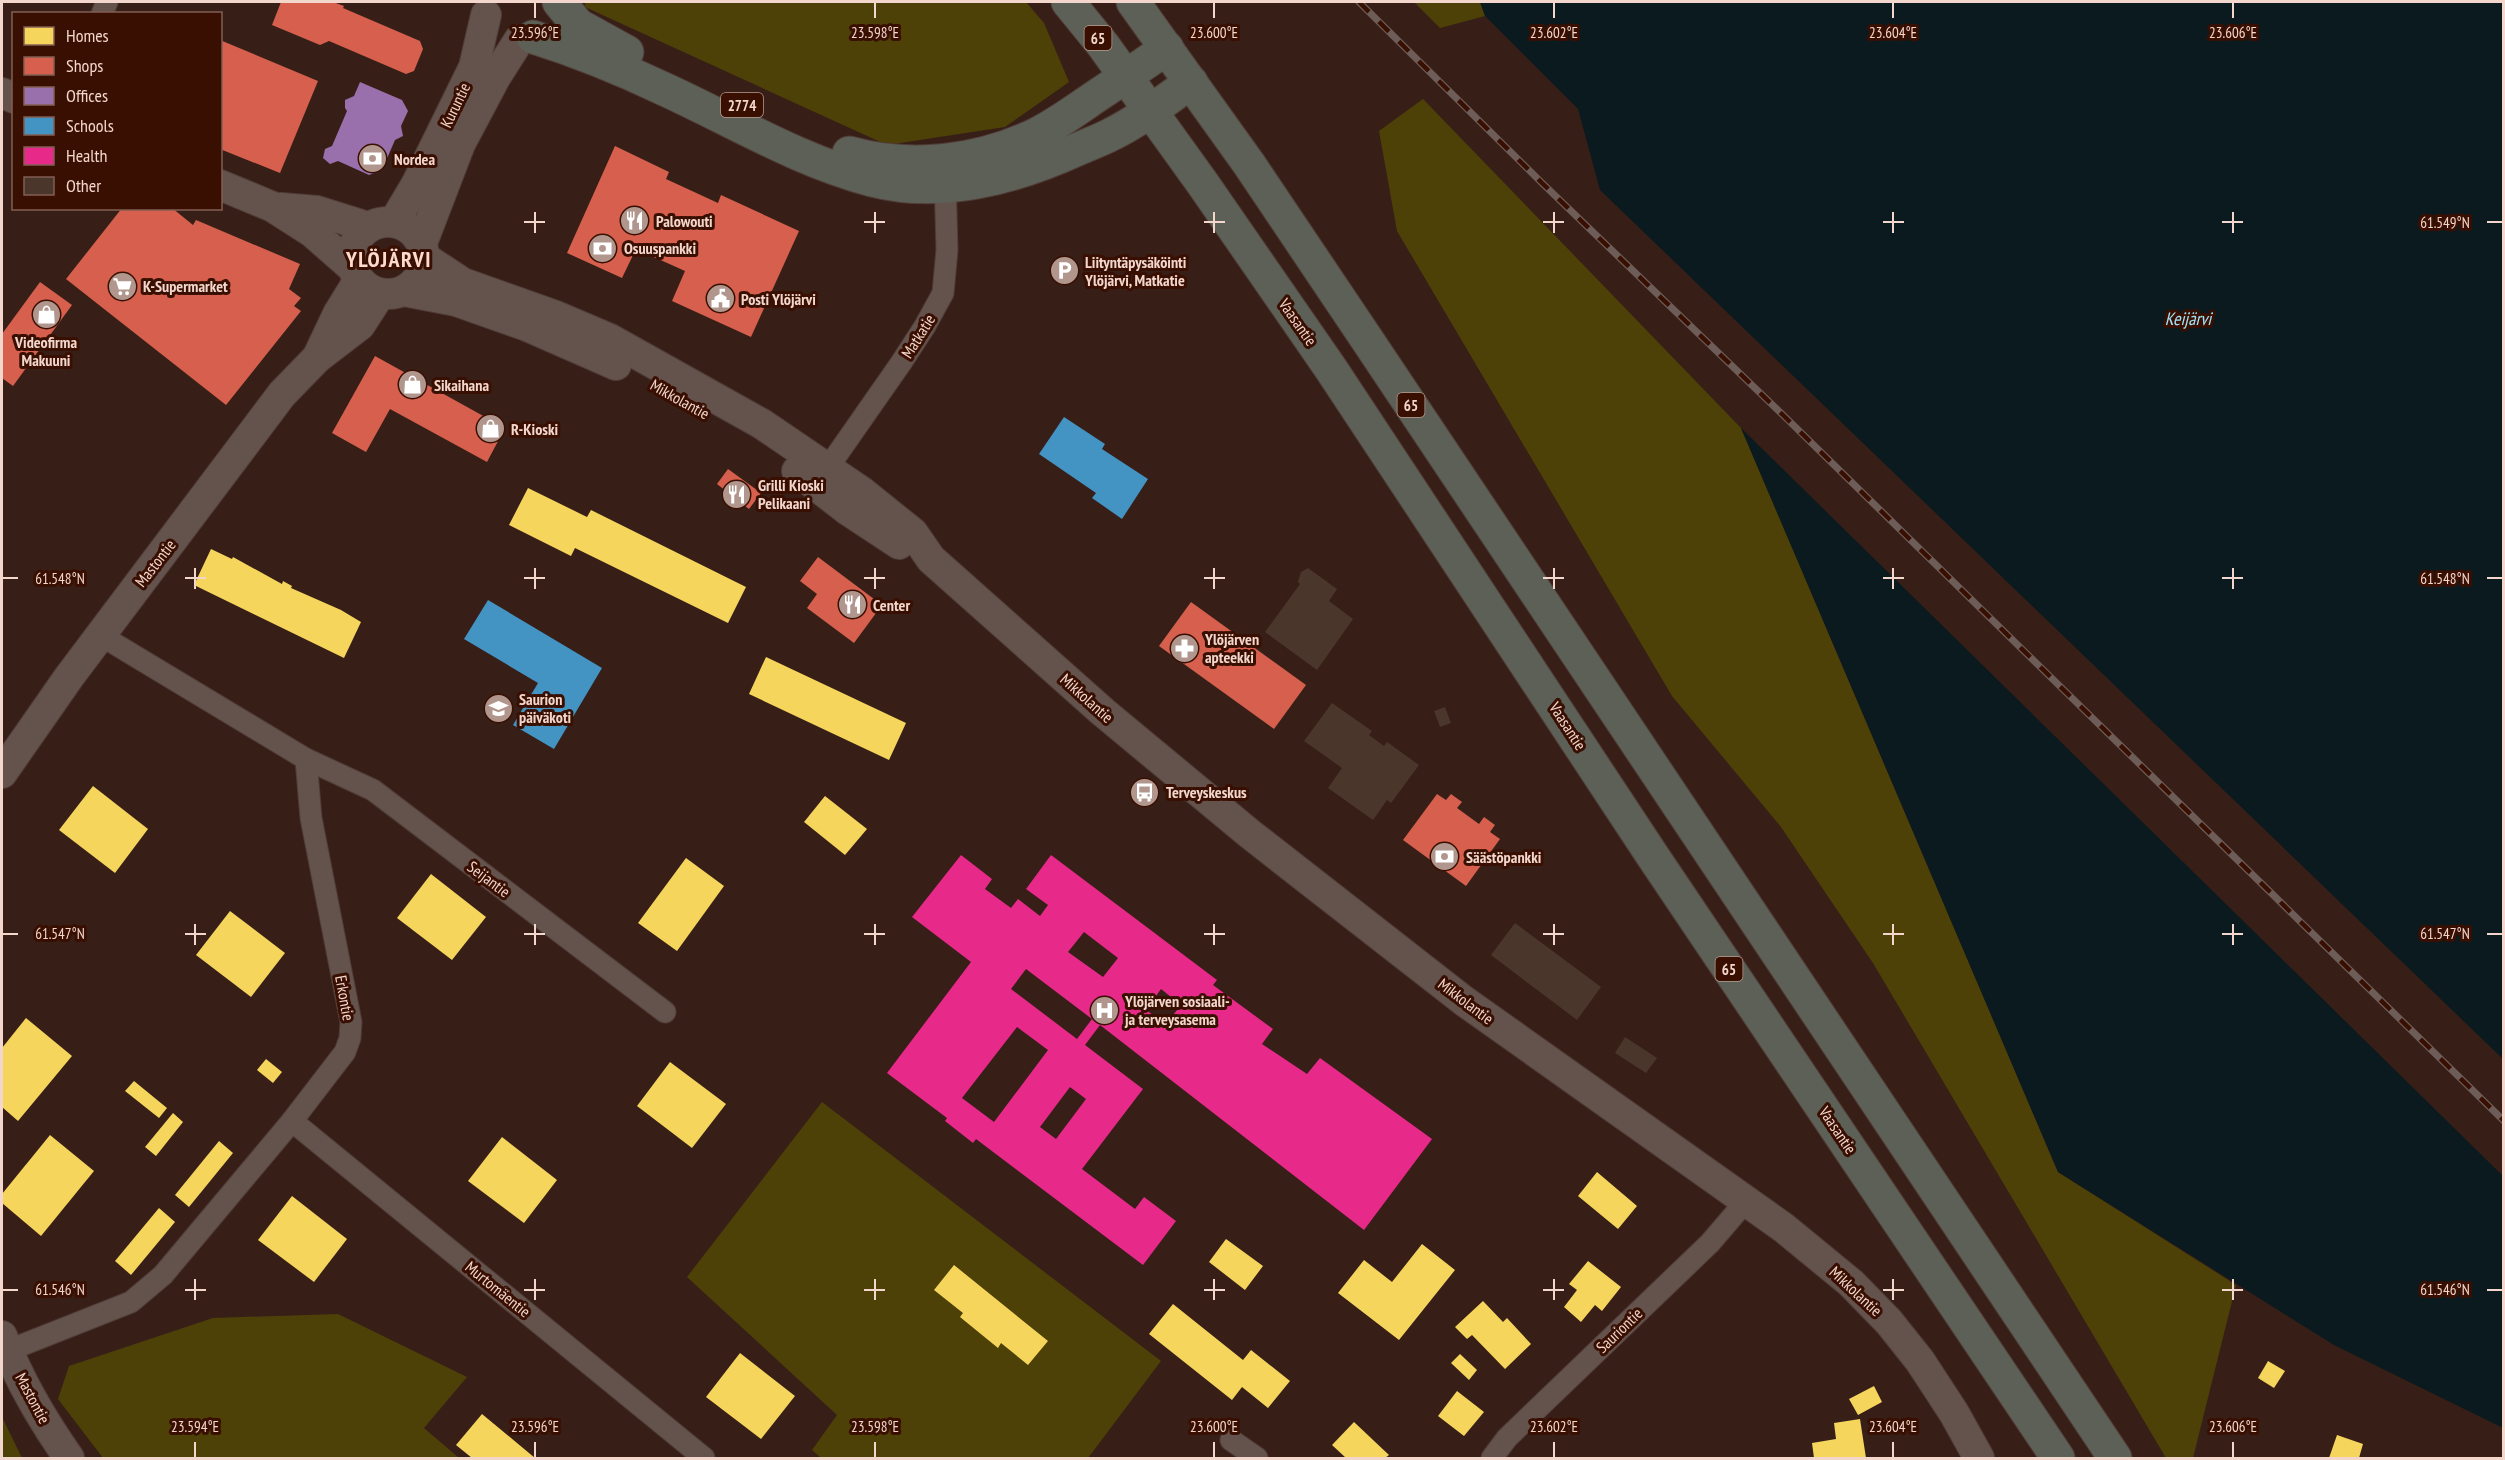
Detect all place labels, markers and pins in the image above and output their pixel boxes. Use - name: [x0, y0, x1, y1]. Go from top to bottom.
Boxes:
- bank icon: Nordea: [357, 143, 389, 175]
- place label: Nordea: [394, 149, 435, 169]
- restaurant icon: Palowouti: [619, 205, 651, 237]
- place label: Palowouti: [656, 211, 713, 231]
- bank icon: Osuuspankki: [587, 232, 619, 264]
- place label: Osuuspankki: [624, 238, 696, 258]
- place label: Liityntäpysäköinti Ylöjärvi, Matkatie: [1084, 252, 1187, 290]
- parking icon: Liityntäpysäköinti Ylöjärvi, Matkatie: [1048, 255, 1080, 287]
- supermarket icon: K-Supermarket: [106, 270, 138, 302]
- place label: K-Supermarket: [143, 276, 228, 296]
- public building icon: Posti Ylöjärvi: [704, 283, 736, 315]
- place label: Posti Ylöjärvi: [741, 289, 816, 309]
- shop icon: Videofirma Makuuni: [30, 298, 62, 330]
- place label: Videofirma Makuuni: [14, 332, 77, 370]
- shop icon: Sikaihana: [397, 369, 429, 401]
- place label: Sikaihana: [434, 375, 489, 395]
- shop icon: R-Kioski: [474, 413, 506, 445]
- place label: R-Kioski: [511, 419, 559, 439]
- place label: Grilli Kioski Pelikaani: [758, 475, 824, 513]
- restaurant icon: Grilli Kioski Pelikaani: [721, 478, 753, 510]
- restaurant icon: Center: [836, 589, 868, 621]
- place label: Center: [873, 595, 910, 615]
- place label: Ylöjärven apteekki: [1204, 629, 1259, 667]
- pharmacy icon: Ylöjärven apteekki: [1168, 632, 1200, 664]
- place label: Saurion päiväkoti: [519, 689, 572, 727]
- school or university icon: Saurion päiväkoti: [482, 692, 514, 724]
- bus stop icon: Terveyskeskus: [1129, 776, 1161, 808]
- place label: Terveyskeskus: [1166, 782, 1247, 802]
- bank icon: Säästöpankki: [1429, 841, 1461, 873]
- place label: Säästöpankki: [1466, 847, 1542, 867]
- place label: Ylöjärven sosiaali- ja terveysasema: [1124, 991, 1230, 1029]
- hospital icon: Ylöjärven sosiaali- ja terveysasema: [1088, 994, 1120, 1026]

